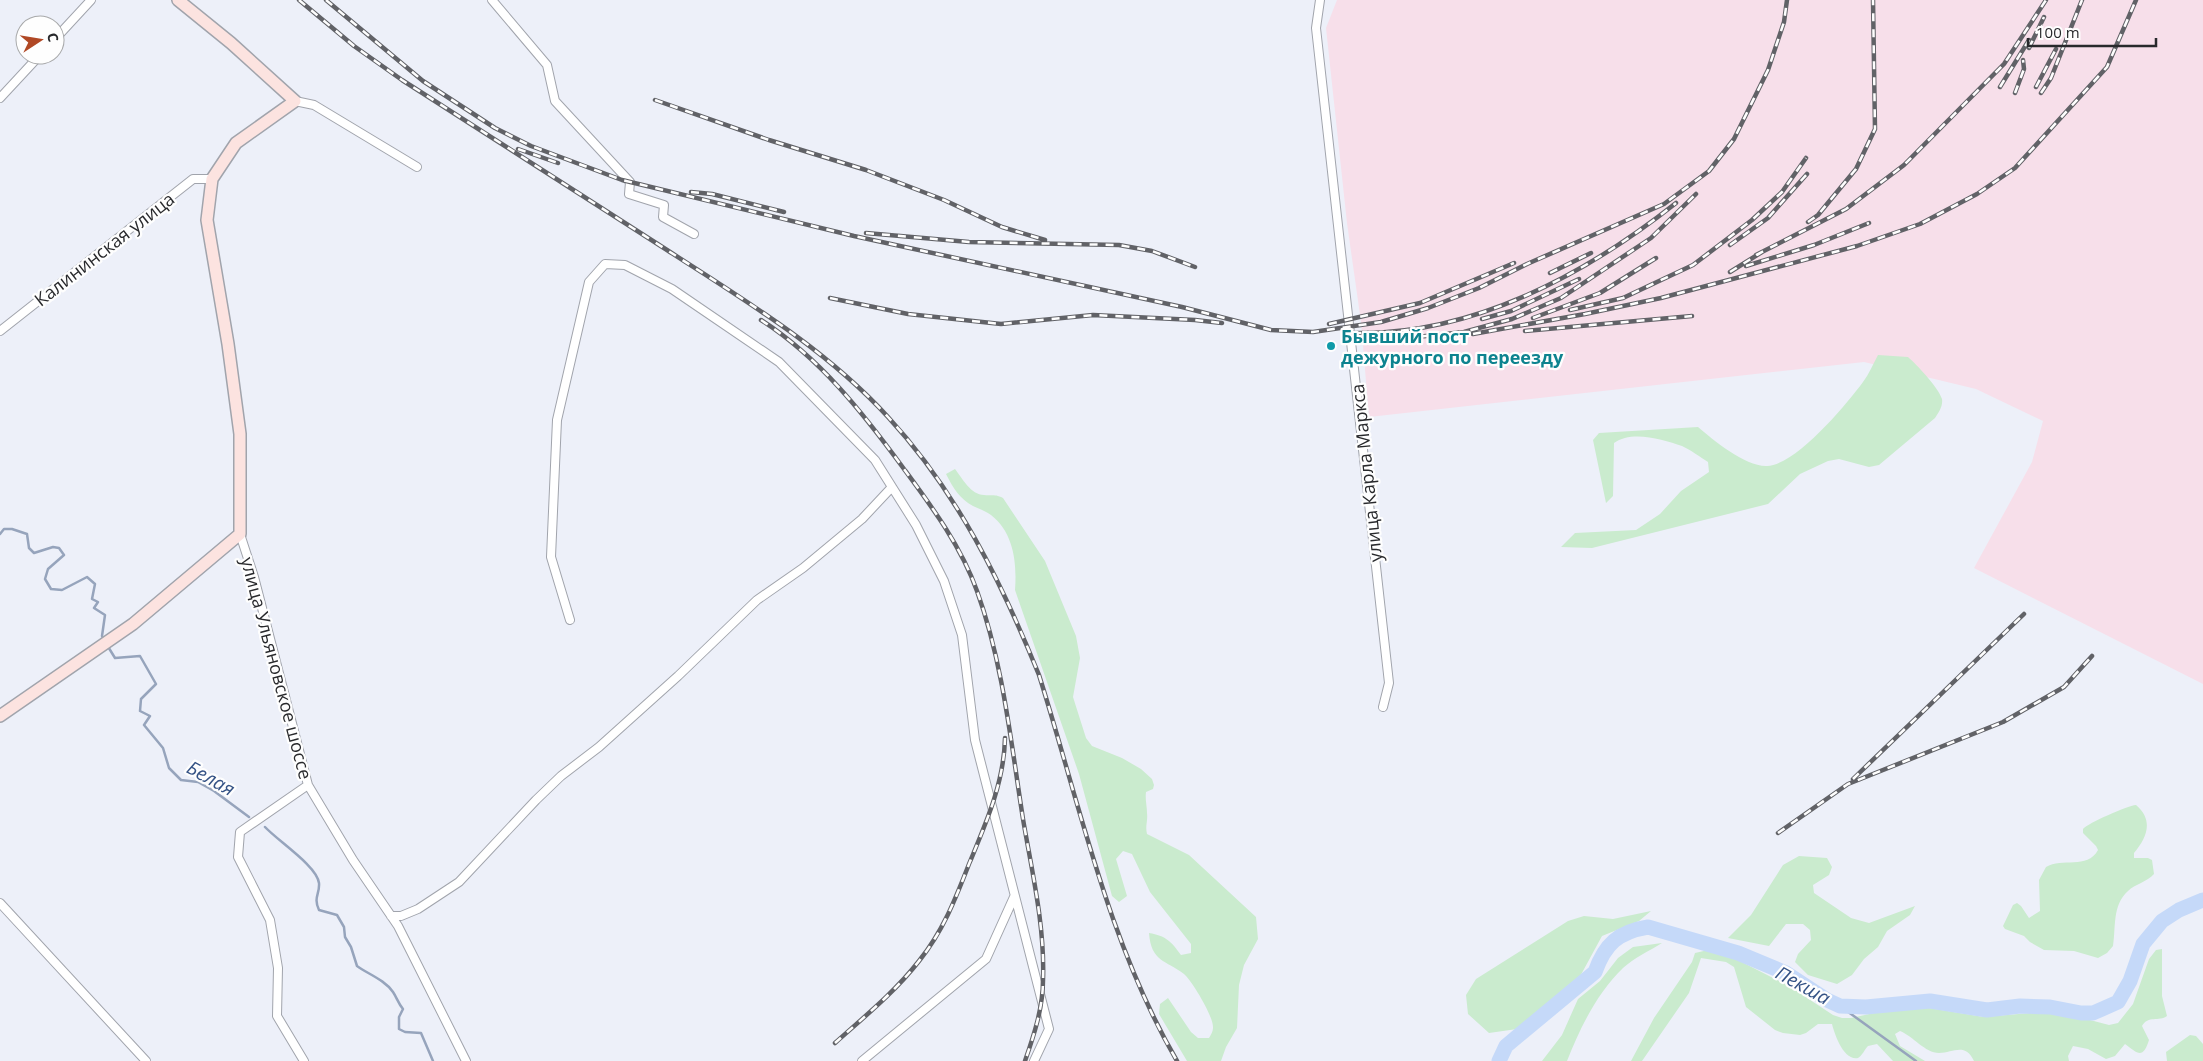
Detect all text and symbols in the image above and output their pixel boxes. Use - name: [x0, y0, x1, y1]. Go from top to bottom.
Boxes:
- north arrow: [15, 15, 65, 65]
- scale bar: [2028, 15, 2156, 47]
- text: 100 m: [2036, 22, 2080, 42]
- text: С: [43, 31, 63, 44]
- street label: Калининская улица: [29, 187, 179, 311]
- place label: Бывший пост дежурного по переезду: [1341, 324, 1564, 369]
- marker: Бывший пост дежурного по переезду: [1325, 340, 1337, 352]
- street label: улица Карла Маркса: [1345, 383, 1387, 563]
- street label: улица Ульяновское шоссе: [236, 554, 318, 782]
- water label: Белая: [182, 754, 240, 802]
- water label: Пекша: [1771, 959, 1835, 1011]

